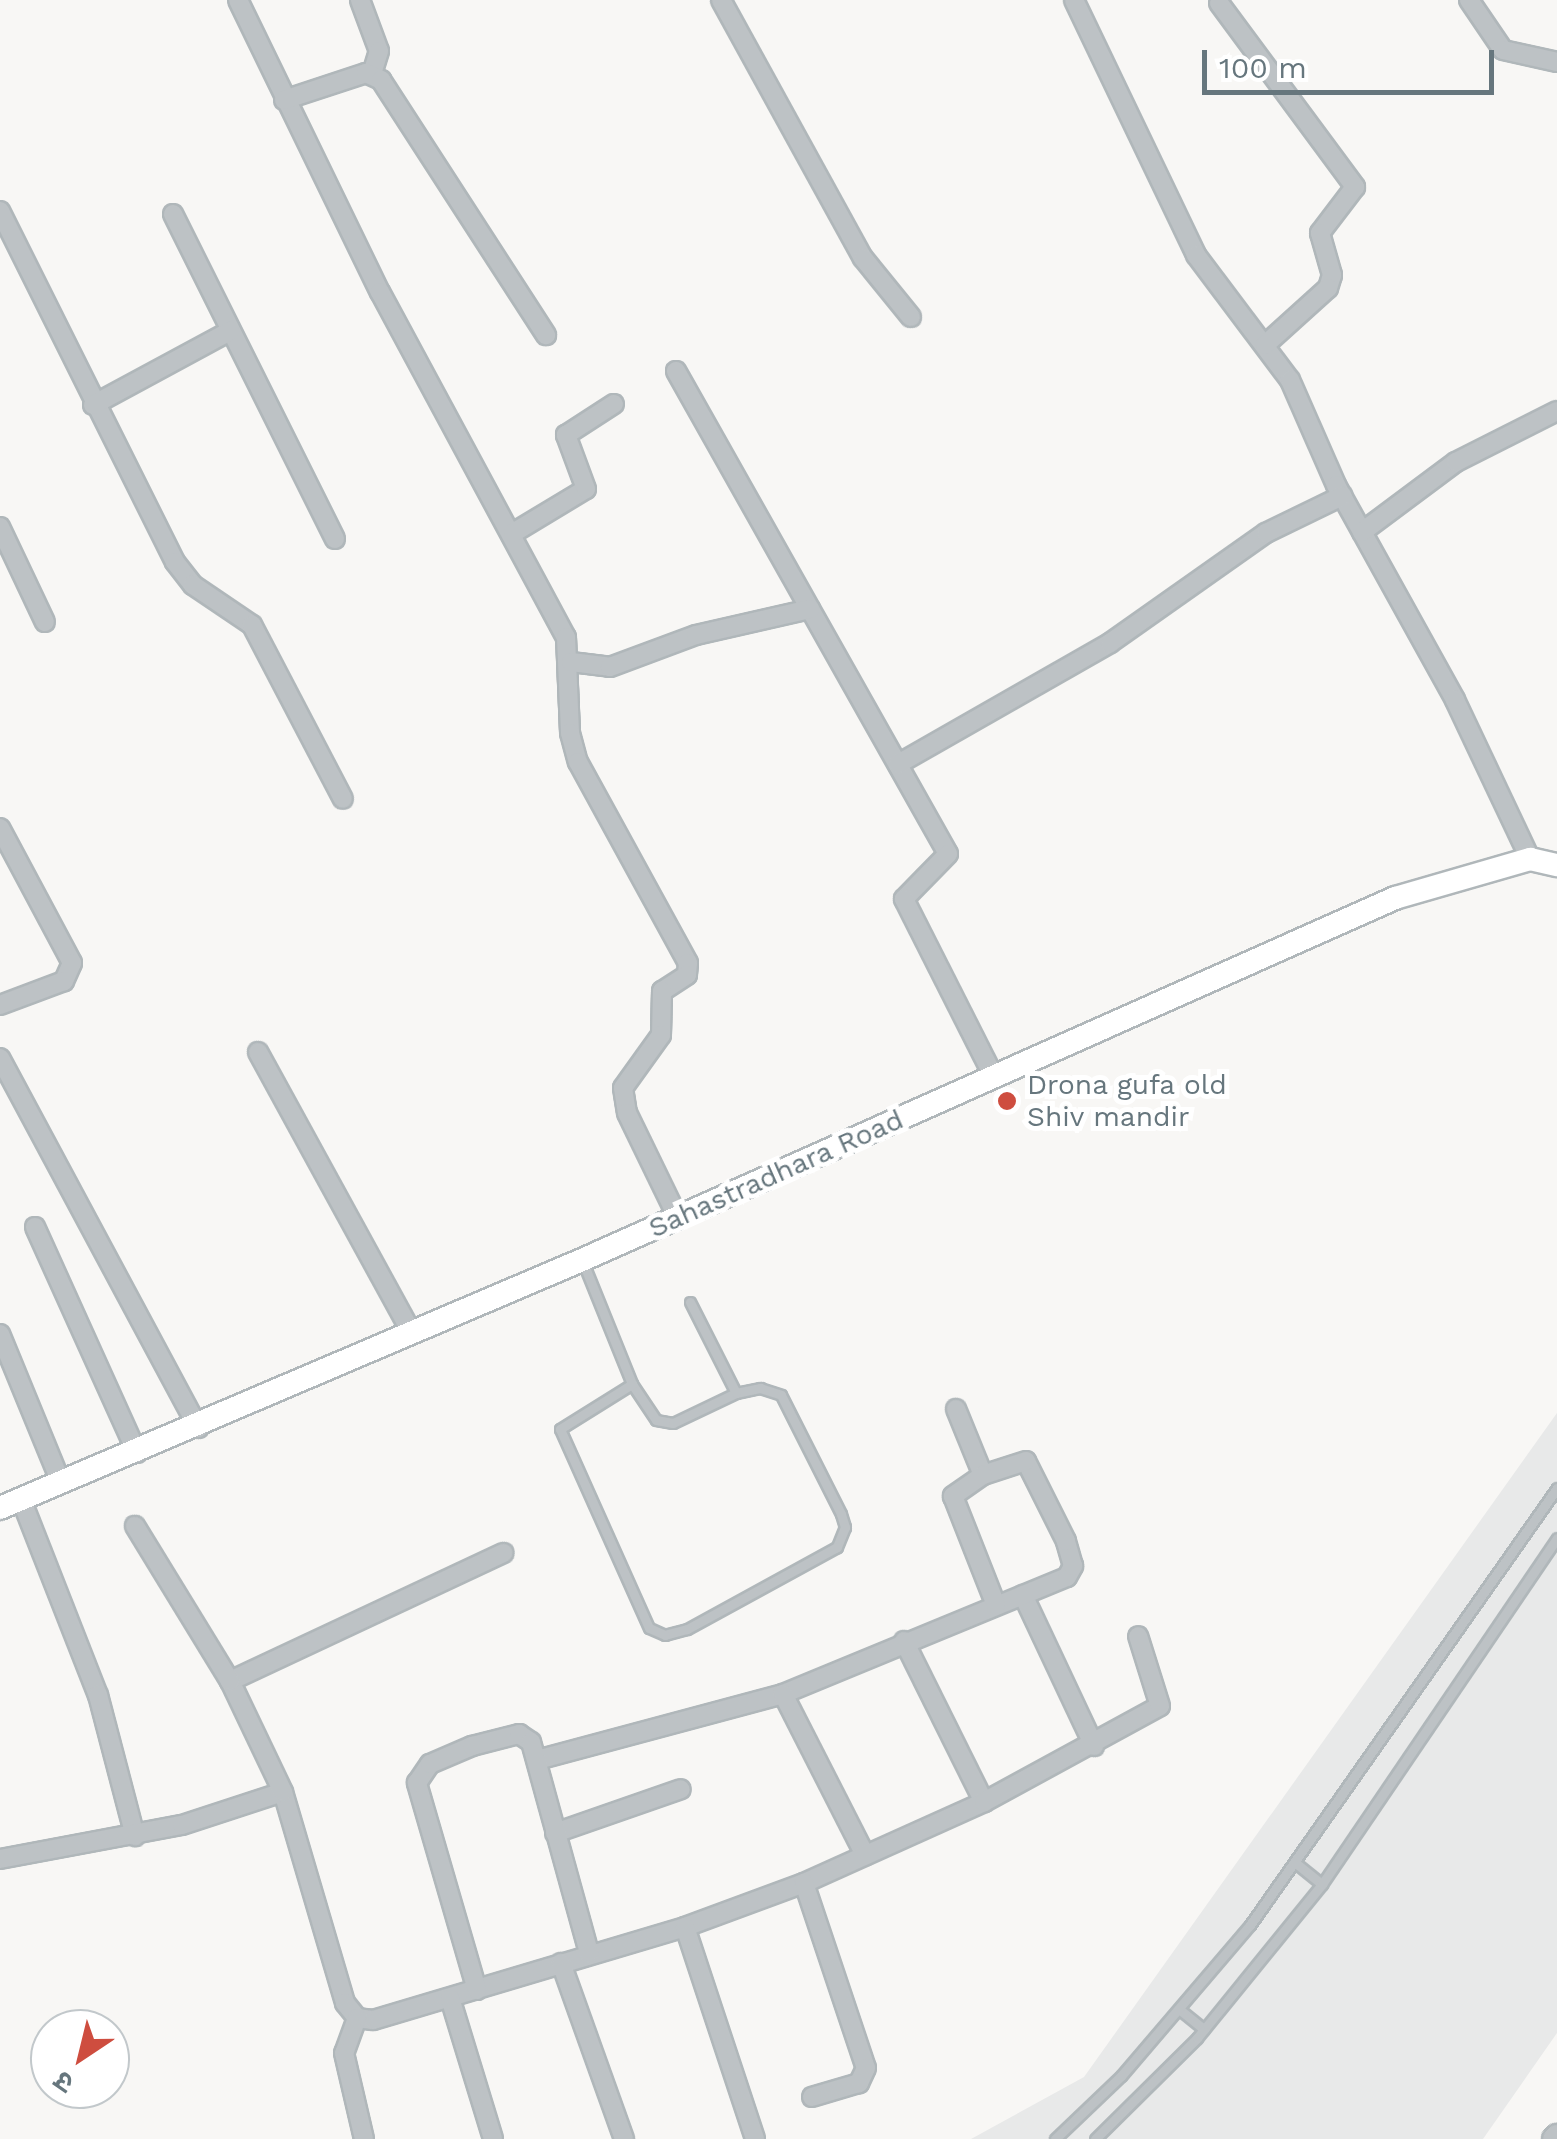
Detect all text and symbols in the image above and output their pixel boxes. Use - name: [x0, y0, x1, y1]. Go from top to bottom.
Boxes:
- scale bar: [1207, 30, 1500, 92]
- text: 100 m: [1219, 50, 1307, 85]
- place label: Drona gufa old Shiv mandir: [1027, 1068, 1228, 1134]
- marker: Drona gufa old Shiv mandir: [996, 1090, 1018, 1112]
- street label: Sahastradhara Road: [643, 1103, 909, 1245]
- north arrow: [30, 2009, 130, 2109]
- text: उ: [47, 2064, 80, 2101]

